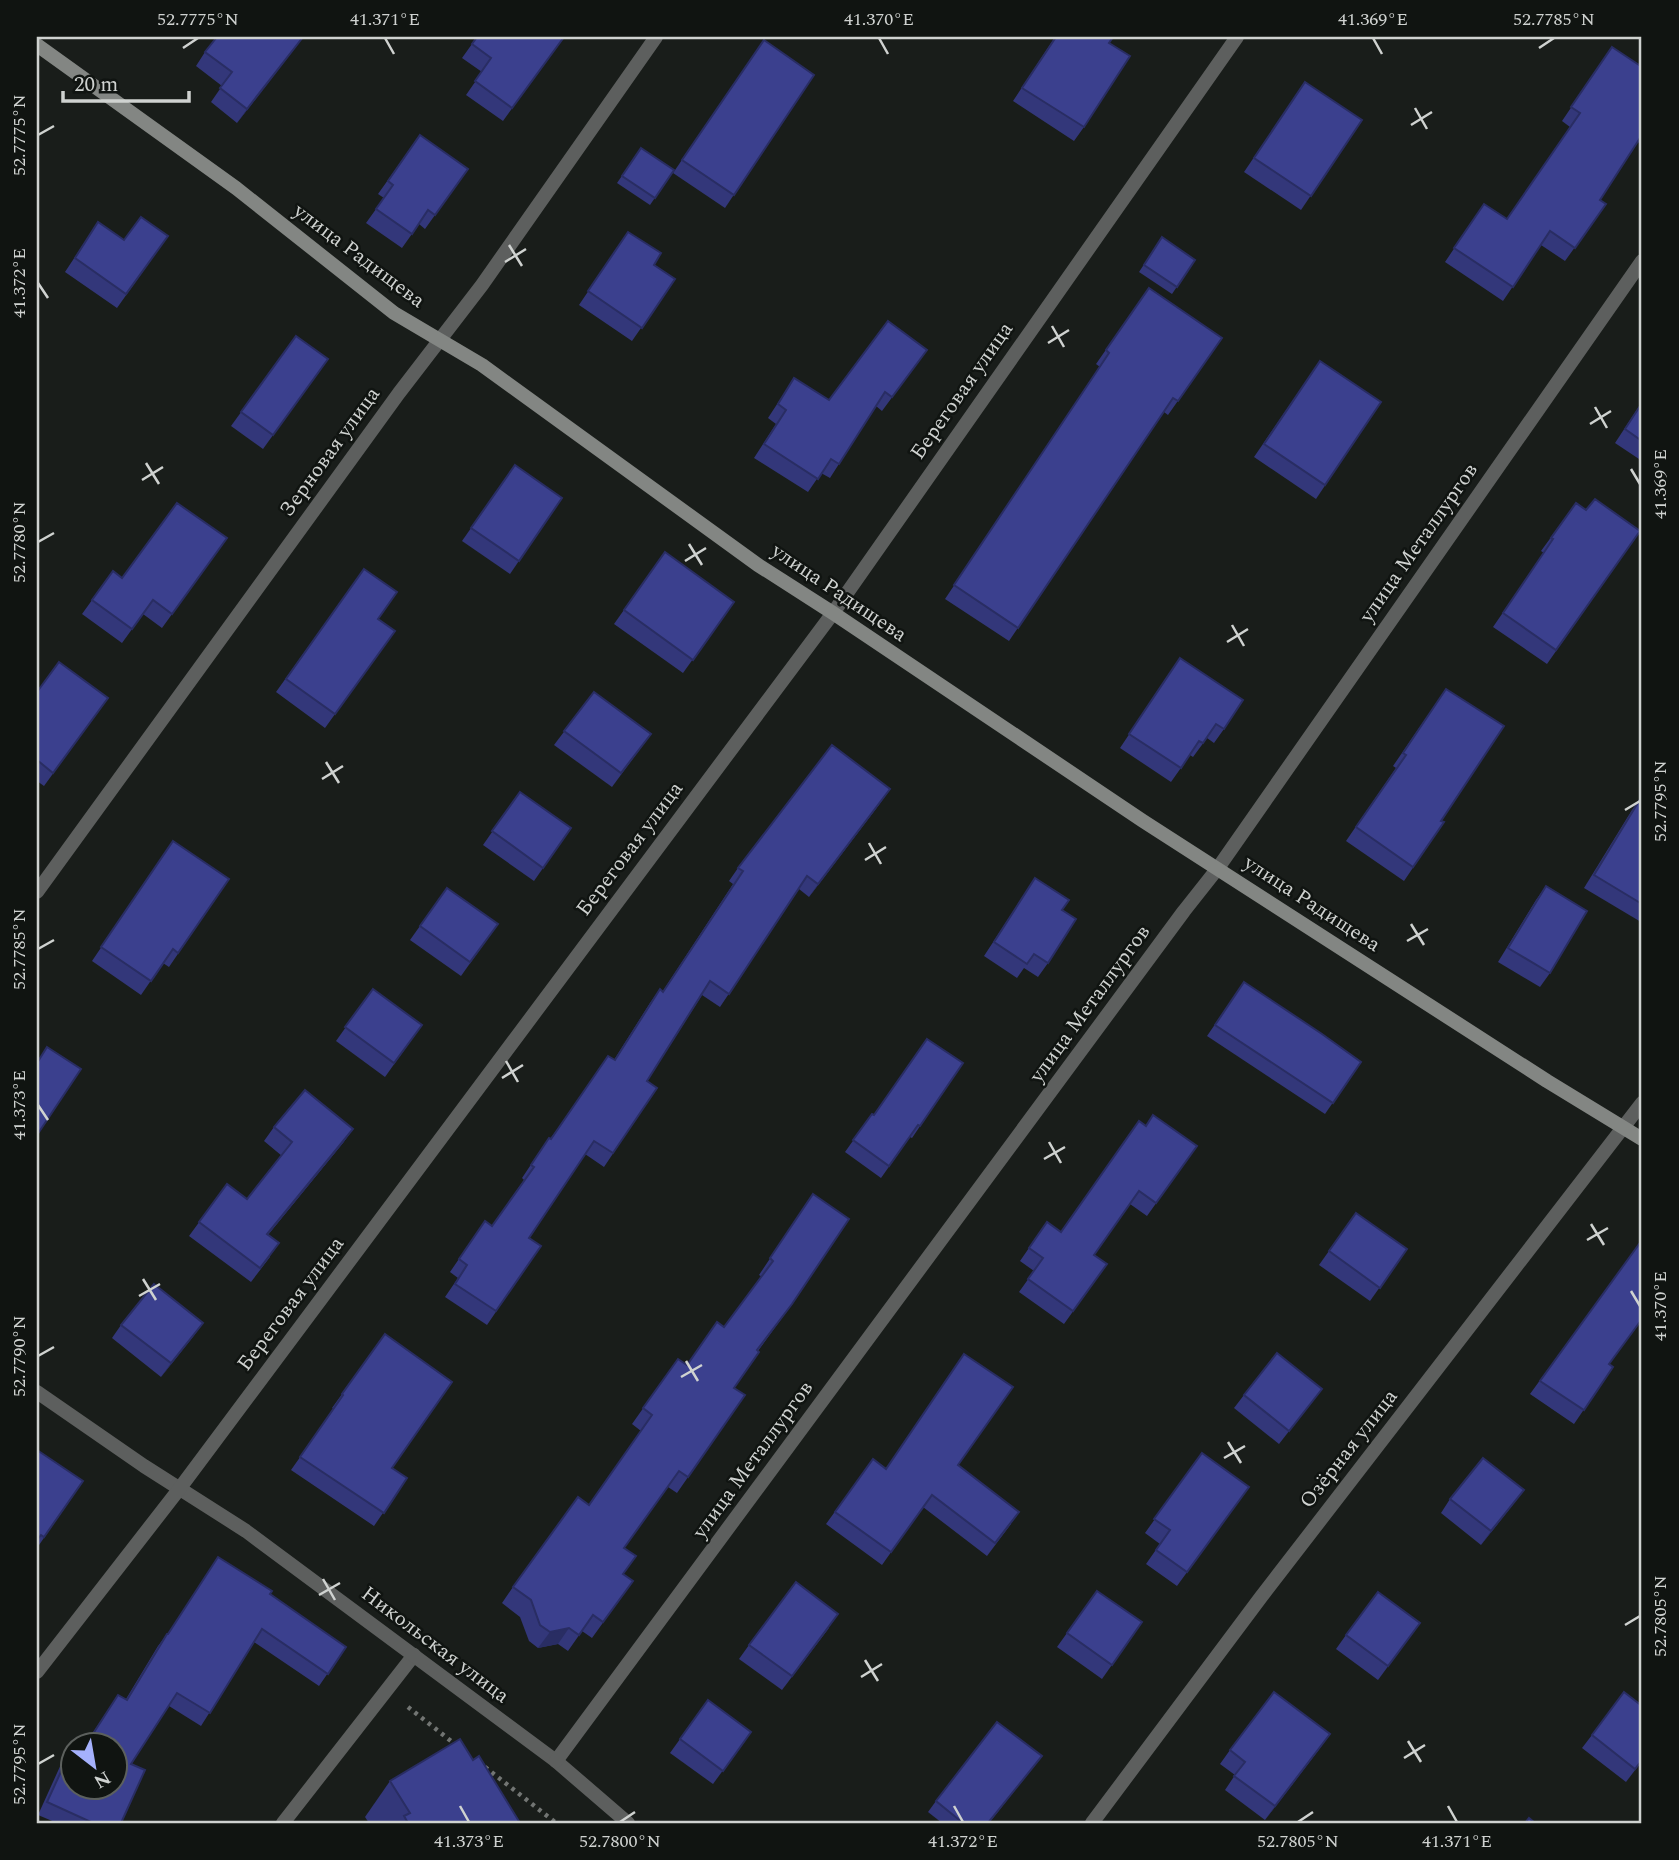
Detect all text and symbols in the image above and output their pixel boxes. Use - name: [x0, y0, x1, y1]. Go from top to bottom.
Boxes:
- text: 52.7775°N: [157, 6, 239, 33]
- text: 41.371°E: [350, 6, 420, 33]
- text: 41.370°E: [844, 6, 914, 33]
- text: 41.369°E: [1338, 6, 1408, 33]
- text: 52.7785°N: [1513, 6, 1595, 33]
- scale bar: [63, 60, 189, 104]
- text: 20 m: [74, 69, 118, 101]
- text: 52.7775°N: [6, 94, 33, 176]
- street label: улица Радищева: [285, 195, 432, 317]
- text: 41.372°E: [6, 248, 33, 318]
- street label: Береговая улица: [903, 315, 1022, 466]
- street label: Зерновая улица: [272, 380, 389, 524]
- text: 41.369°E: [1647, 449, 1674, 519]
- street label: улица Металлургов: [1351, 457, 1486, 630]
- text: 52.7780°N: [6, 501, 33, 583]
- street label: улица Радищева: [764, 535, 914, 651]
- text: 52.7795°N: [1647, 760, 1674, 842]
- street label: Береговая улица: [569, 774, 692, 923]
- street label: улица Радищева: [1236, 847, 1388, 961]
- text: 52.7785°N: [6, 908, 33, 990]
- street label: улица Металлургов: [1021, 918, 1158, 1091]
- text: 41.373°E: [6, 1070, 33, 1140]
- street label: Береговая улица: [230, 1229, 353, 1378]
- text: 41.370°E: [1647, 1271, 1674, 1341]
- text: 52.7790°N: [6, 1315, 33, 1397]
- street label: улица Металлургов: [684, 1374, 821, 1547]
- street label: Озёрная улица: [1292, 1382, 1406, 1516]
- text: 52.7805°N: [1647, 1575, 1674, 1657]
- street label: Никольская улица: [354, 1578, 517, 1712]
- text: 52.7795°N: [6, 1723, 33, 1805]
- north arrow: [60, 1730, 130, 1800]
- text: N: [88, 1763, 116, 1796]
- text: 41.373°E: [434, 1828, 504, 1855]
- text: 52.7800°N: [579, 1828, 661, 1855]
- text: 41.372°E: [928, 1828, 998, 1855]
- text: 52.7805°N: [1257, 1828, 1339, 1855]
- text: 41.371°E: [1422, 1828, 1492, 1855]

